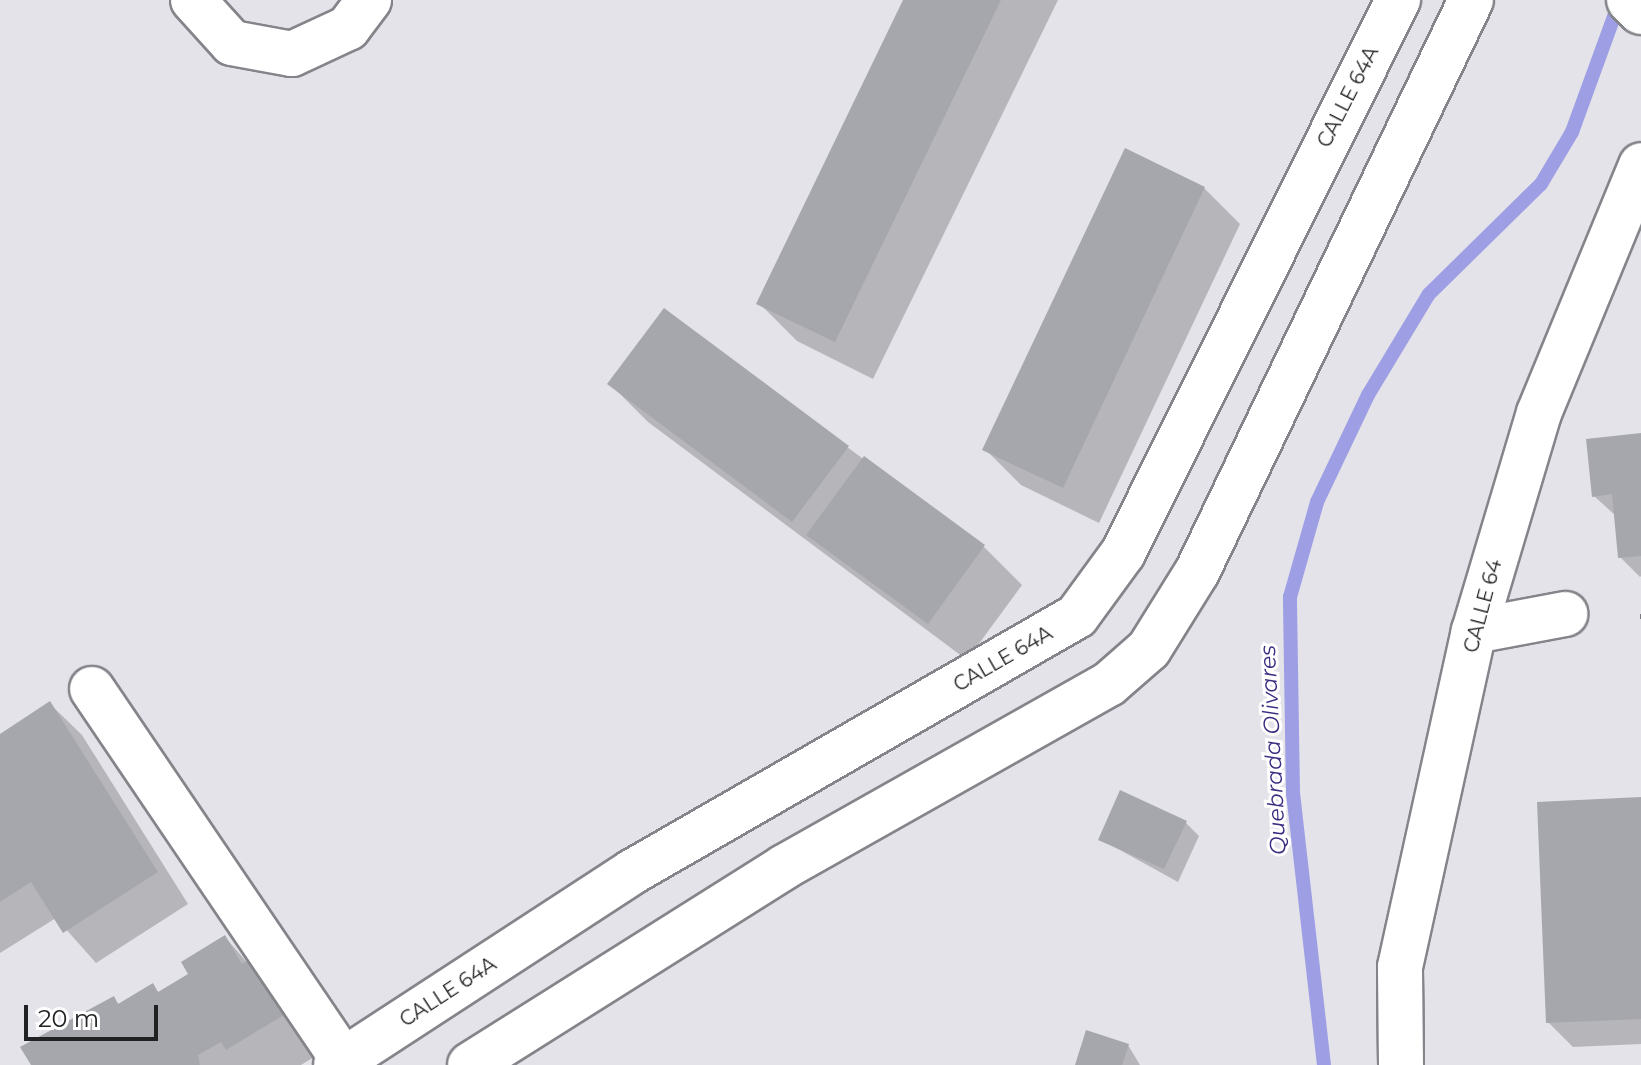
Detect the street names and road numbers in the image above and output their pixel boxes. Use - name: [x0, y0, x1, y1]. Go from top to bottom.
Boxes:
- street label: CALLE 64A: [1312, 43, 1384, 151]
- street label: CALLE 64: [1459, 557, 1507, 655]
- street label: CALLE 64A: [949, 621, 1057, 697]
- street label: CALLE 64A: [395, 952, 501, 1032]

